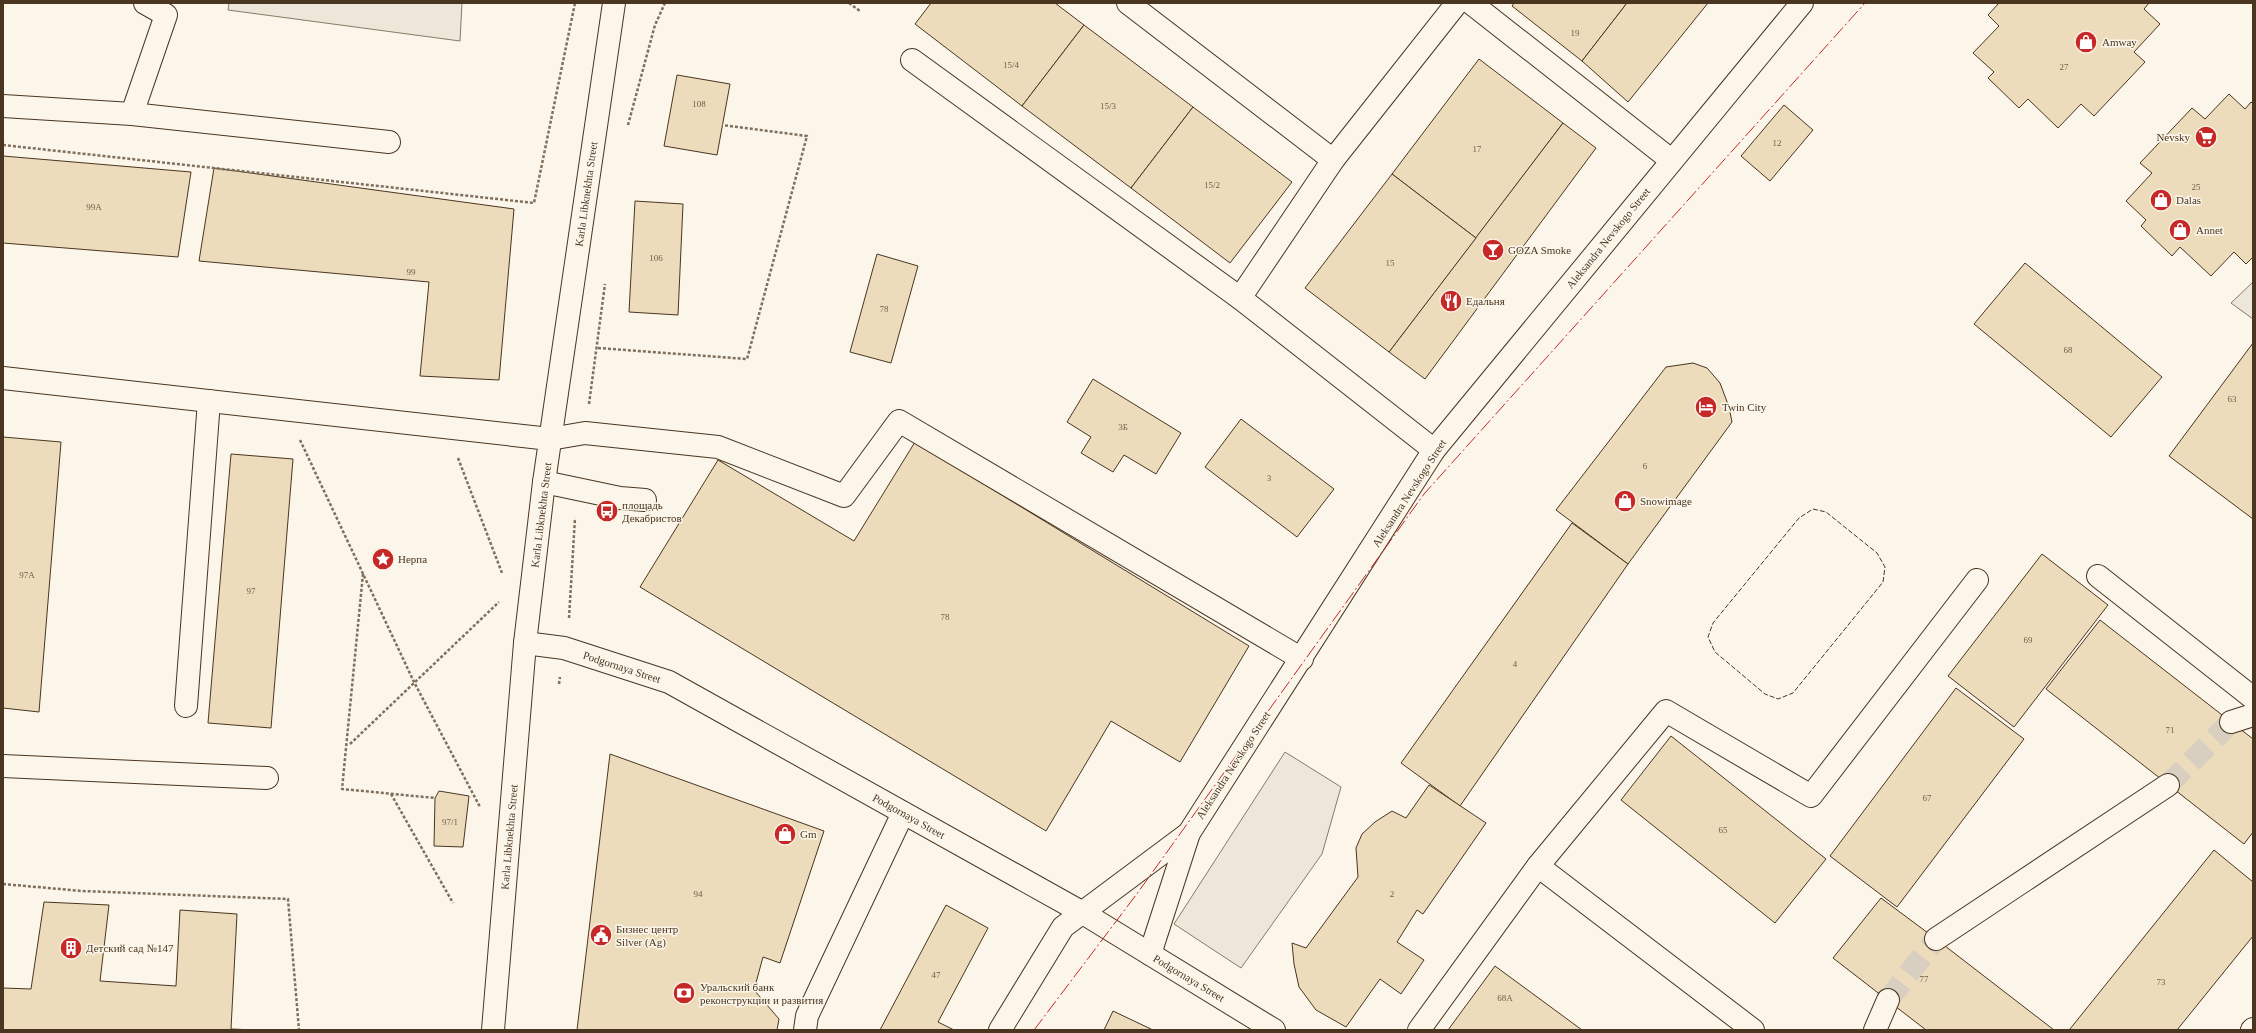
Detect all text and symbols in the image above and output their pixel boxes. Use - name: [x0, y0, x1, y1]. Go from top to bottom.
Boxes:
- house number: 19: [1571, 28, 1580, 38]
- shop icon: Amway: [2073, 29, 2099, 55]
- place label: Amway: [2102, 36, 2137, 48]
- house number: 15/4: [1003, 60, 1019, 70]
- house number: 27: [2060, 62, 2069, 72]
- house number: 108: [692, 99, 706, 109]
- house number: 15/3: [1100, 101, 1116, 111]
- supermarket icon: Nevsky: [2193, 124, 2219, 150]
- place label: Nevsky: [2156, 131, 2190, 143]
- house number: 12: [1773, 138, 1782, 148]
- street label: Karla Libknekhta Street: [573, 141, 599, 247]
- house number: 17: [1473, 144, 1482, 154]
- house number: 15/2: [1204, 180, 1220, 190]
- house number: 25: [2192, 182, 2201, 192]
- street label: Aleksandra Nevskogo Street: [1564, 185, 1652, 291]
- shop icon: Dalas: [2148, 187, 2174, 213]
- place label: Dalas: [2176, 194, 2201, 206]
- house number: 99А: [86, 202, 102, 212]
- shop icon: Annet: [2167, 217, 2193, 243]
- place label: Annet: [2196, 224, 2223, 236]
- bar icon: GOZA Smoke: [1480, 237, 1506, 263]
- place label: GOZA Smoke: [1508, 244, 1571, 256]
- house number: 106: [649, 253, 663, 263]
- house number: 15: [1386, 258, 1395, 268]
- house number: 99: [407, 267, 416, 277]
- restaurant icon: Едальня: [1438, 288, 1464, 314]
- place label: Едальня: [1466, 295, 1505, 307]
- house number: 78: [880, 304, 889, 314]
- house number: 68: [2064, 345, 2073, 355]
- hotel icon: Twin Сity: [1693, 394, 1719, 420]
- house number: 63: [2228, 394, 2237, 404]
- place label: Twin Сity: [1722, 401, 1767, 413]
- house number: 3Б: [1118, 422, 1128, 432]
- street label: Aleksandra Nevskogo Street: [1370, 437, 1448, 549]
- house number: 6: [1643, 461, 1648, 471]
- street label: Karla Libknekhta Street: [529, 462, 553, 568]
- house number: 3: [1267, 473, 1272, 483]
- shop icon: Snowimage: [1612, 488, 1638, 514]
- place label: Snowimage: [1640, 495, 1692, 507]
- bus stop icon: площадь Декабристов: [594, 498, 620, 524]
- place label: площадь Декабристов: [622, 499, 682, 524]
- place icon: Нерпа: [370, 546, 396, 572]
- place label: Нерпа: [398, 553, 427, 565]
- house number: 97А: [19, 570, 35, 580]
- house number: 97: [247, 586, 256, 596]
- house number: 78: [941, 612, 950, 622]
- house number: 69: [2024, 635, 2033, 645]
- street label: Podgornaya Street: [582, 649, 662, 685]
- house number: 4: [1513, 659, 1518, 669]
- street label: Aleksandra Nevskogo Street: [1194, 709, 1272, 821]
- house number: 71: [2166, 725, 2175, 735]
- street label: Karla Libknekhta Street: [498, 784, 520, 890]
- street label: Podgornaya Street: [871, 791, 947, 841]
- house number: 67: [1923, 793, 1932, 803]
- house number: 97/1: [442, 817, 458, 827]
- shop icon: Gm: [772, 821, 798, 847]
- house number: 65: [1719, 825, 1728, 835]
- place label: Gm: [800, 828, 817, 840]
- house number: 94: [694, 889, 703, 899]
- house number: 2: [1390, 889, 1394, 899]
- public building icon: Бизнес центр Silver (Ag): [588, 922, 614, 948]
- place label: Бизнес центр Silver (Ag): [616, 923, 679, 949]
- building icon: Детский сад №147: [58, 935, 84, 961]
- place label: Детский сад №147: [86, 942, 174, 954]
- street label: Podgornaya Street: [1151, 952, 1227, 1004]
- house number: 47: [932, 970, 941, 980]
- house number: 77: [1920, 974, 1929, 984]
- house number: 73: [2157, 977, 2166, 987]
- bank icon: Уральский банк реконструкции и развития: [671, 980, 697, 1006]
- place label: Уральский банк реконструкции и развития: [700, 981, 823, 1006]
- house number: 68А: [1497, 993, 1513, 1003]

